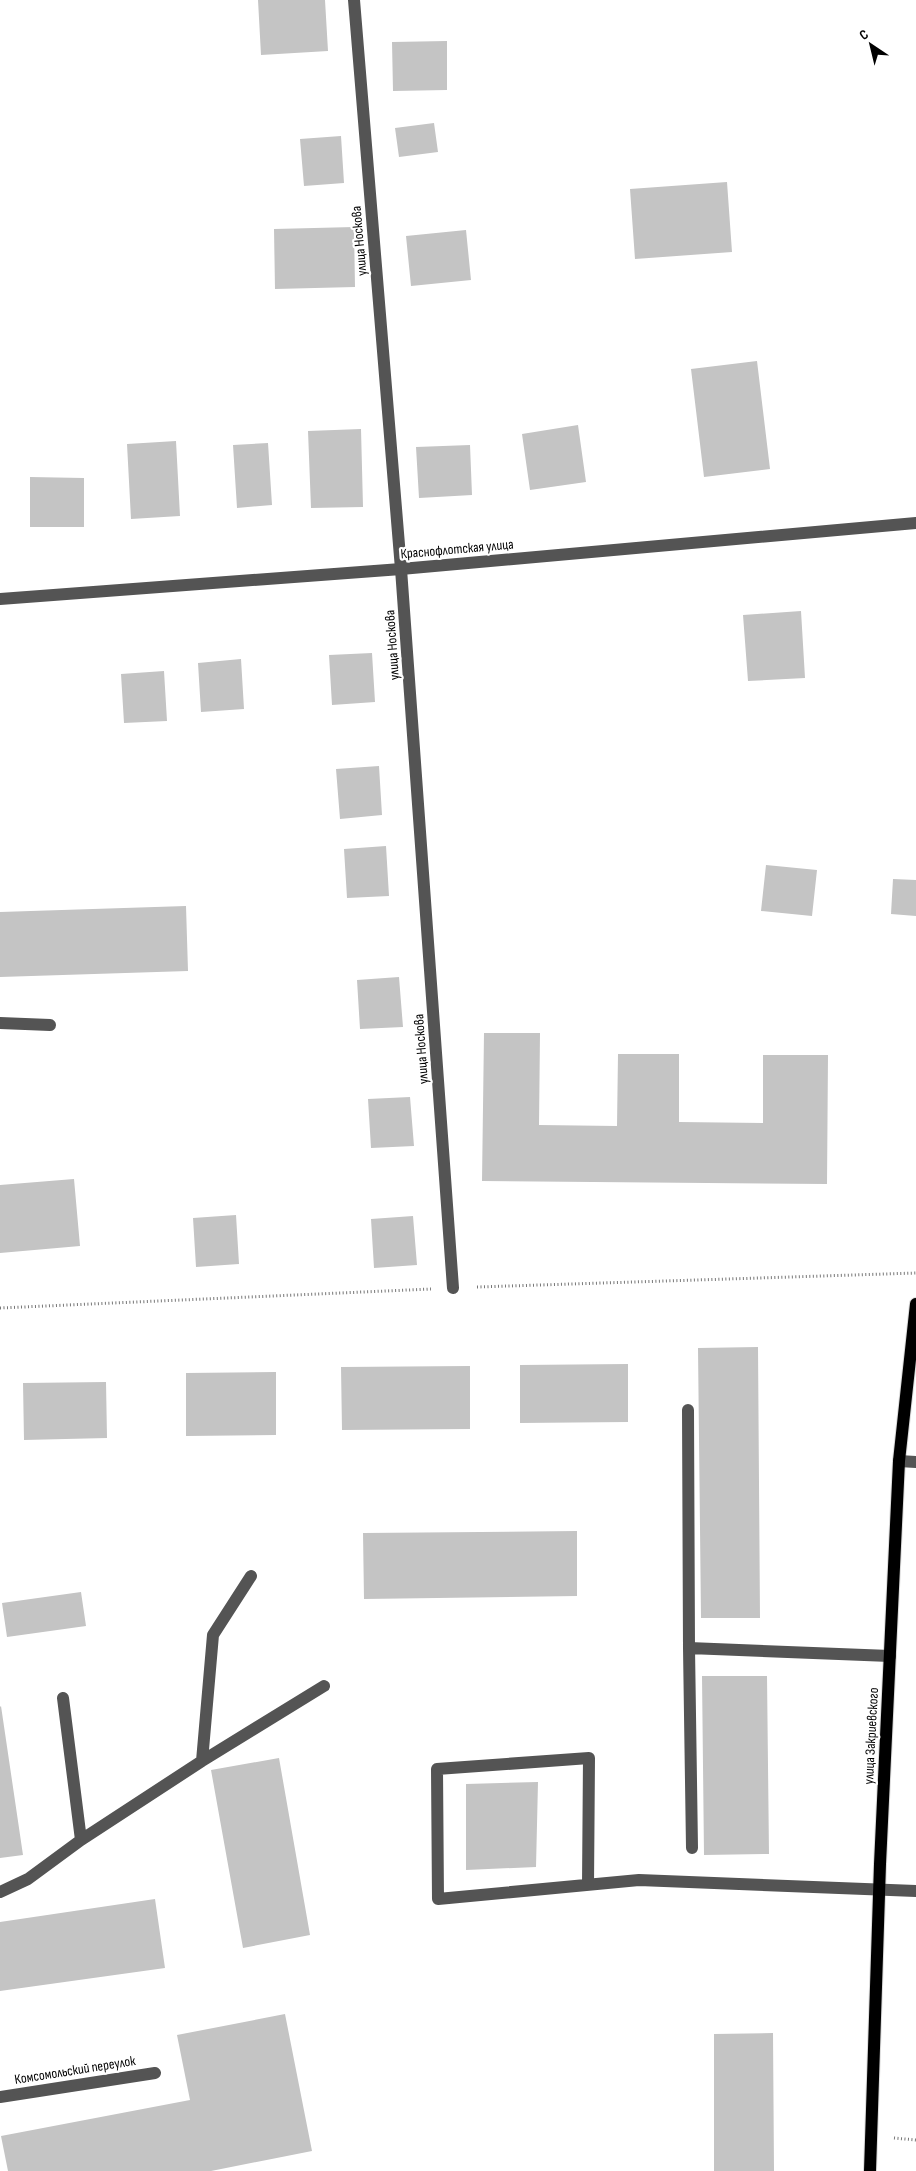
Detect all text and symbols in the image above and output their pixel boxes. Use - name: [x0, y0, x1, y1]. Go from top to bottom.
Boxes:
- north arrow: [846, 20, 896, 70]
- text: С: [856, 26, 872, 44]
- street label: улица Носкова: [347, 205, 371, 277]
- street label: Краснофлотская улица: [400, 536, 514, 562]
- street label: улица Носкова: [381, 609, 403, 681]
- street label: улица Носкова: [410, 1013, 432, 1085]
- street label: улица Закриевского: [860, 1687, 882, 1785]
- street label: Комсомольский переулок: [13, 2052, 137, 2088]

